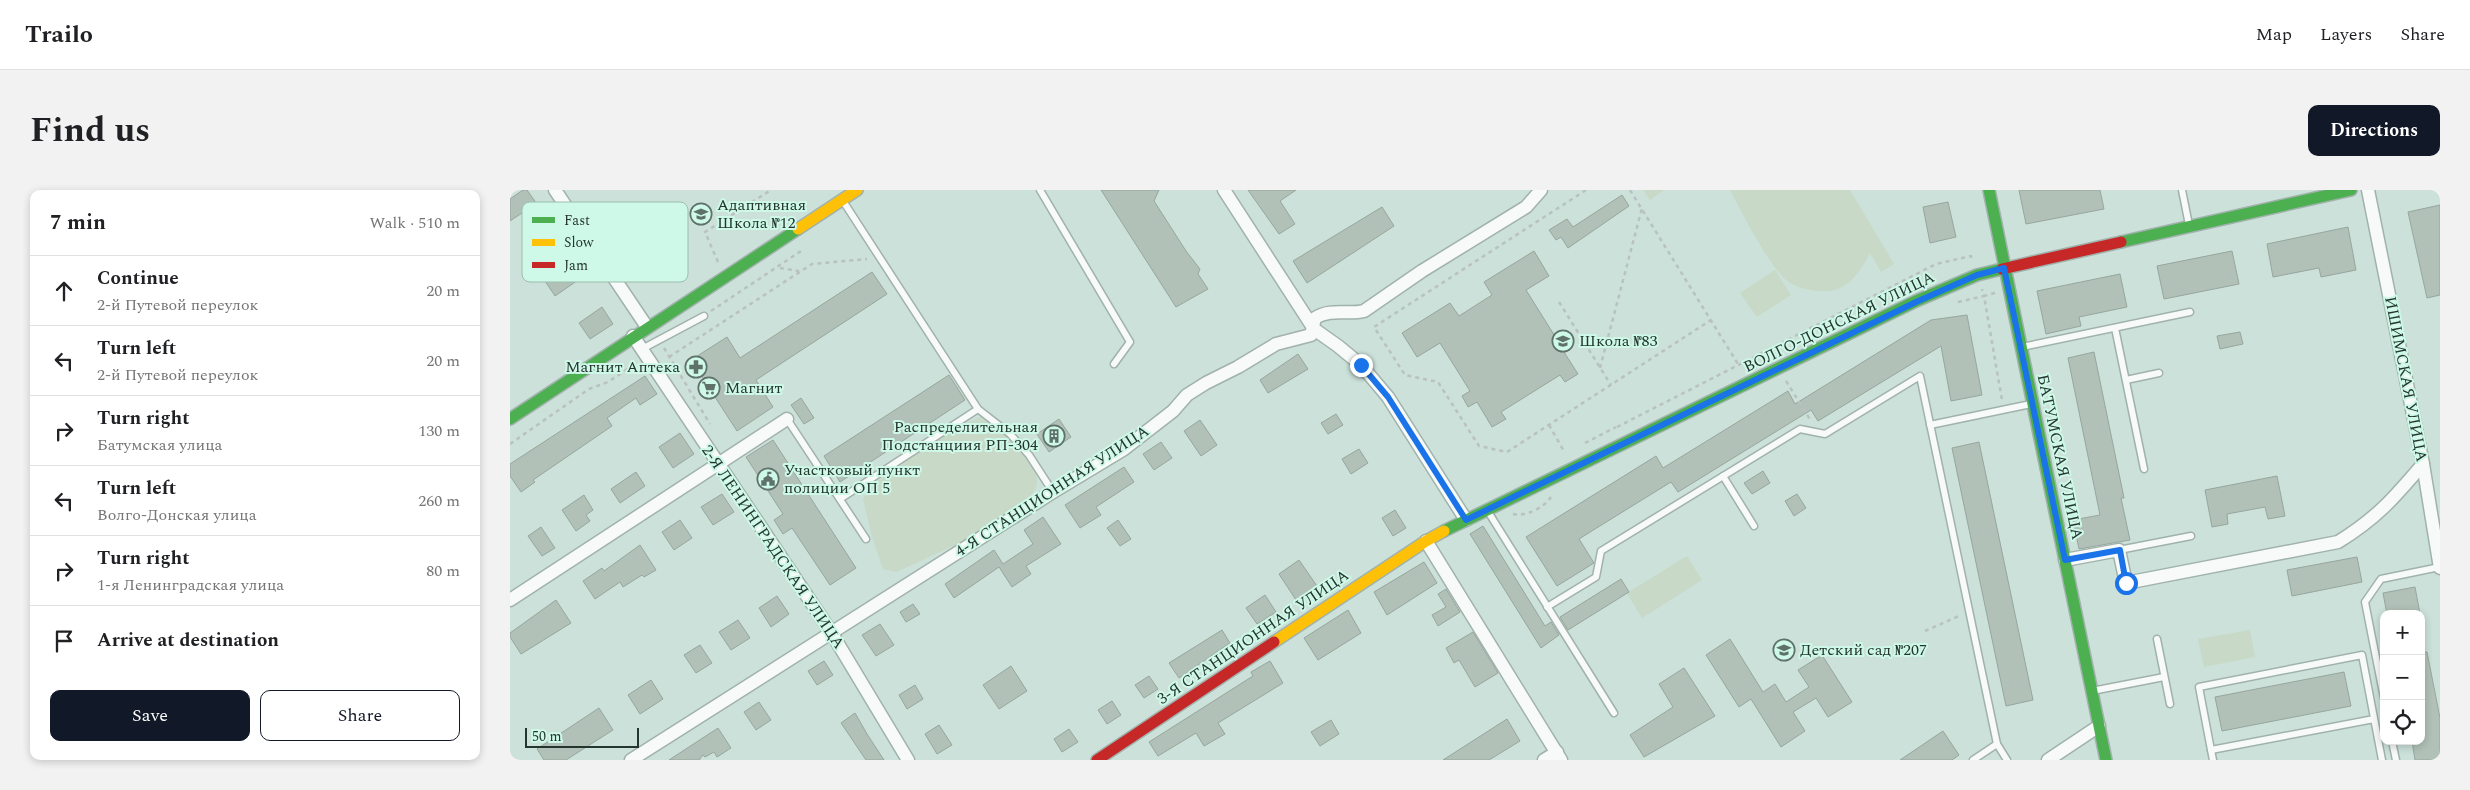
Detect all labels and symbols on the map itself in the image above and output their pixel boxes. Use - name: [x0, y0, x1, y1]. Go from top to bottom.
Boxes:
- place label: Адаптивная Школа №12: [717, 193, 806, 235]
- legend: [522, 202, 688, 282]
- school or university icon: Адаптивная Школа №12: [689, 202, 713, 226]
- text: Fast: [564, 210, 590, 231]
- text: Slow: [564, 232, 594, 253]
- text: Jam: [564, 255, 588, 276]
- street label: ВОЛГО-ДОНСКАЯ УЛИЦА: [1739, 265, 1939, 379]
- street label: ИШИМСКАЯ УЛИЦА: [2378, 294, 2434, 464]
- school or university icon: Школа №83: [1551, 329, 1575, 353]
- place label: Школа №83: [1579, 329, 1658, 353]
- route end: [1350, 354, 1373, 377]
- place label: Магнит Аптека: [565, 355, 680, 379]
- pharmacy icon: Магнит Аптека: [684, 355, 708, 379]
- street label: БАТУМСКАЯ УЛИЦА: [2031, 372, 2089, 542]
- supermarket icon: Магнит: [697, 376, 721, 400]
- place label: Магнит: [725, 376, 783, 400]
- place label: Распределительная Подстанциия РП-304: [882, 415, 1038, 457]
- street label: 4-Я СТАНЦИОННАЯ УЛИЦА: [950, 419, 1154, 563]
- building icon: Распределительная Подстанциия РП-304: [1042, 424, 1066, 448]
- street label: 2-Я ЛЕНИНГРАДСКАЯ УЛИЦА: [695, 440, 851, 654]
- place label: Участковый пункт полиции ОП 5: [784, 458, 920, 500]
- public building icon: Участковый пункт полиции ОП 5: [756, 467, 780, 491]
- street label: 3-Я СТАНЦИОННАЯ УЛИЦА: [1152, 564, 1354, 710]
- route start: [2115, 572, 2138, 595]
- school or university icon: Детский сад №207: [1772, 638, 1796, 662]
- place label: Детский сад №207: [1800, 638, 1927, 662]
- scale bar: [525, 725, 639, 748]

